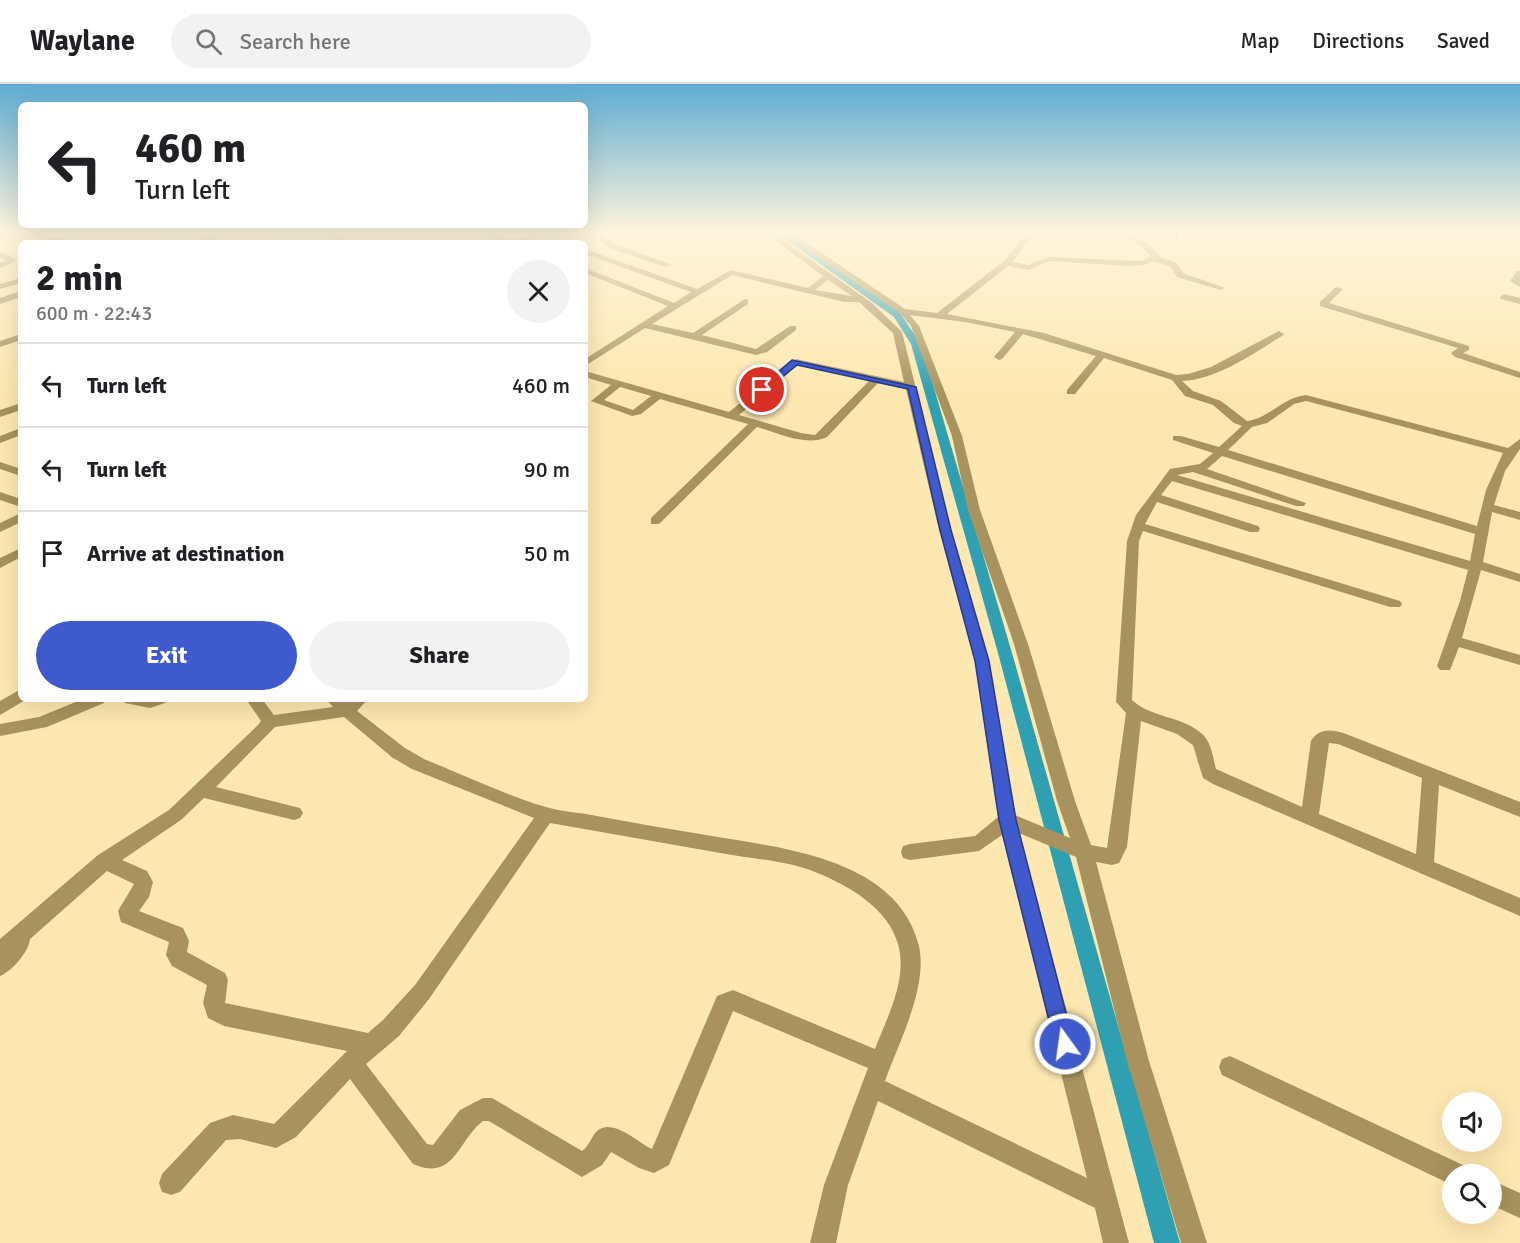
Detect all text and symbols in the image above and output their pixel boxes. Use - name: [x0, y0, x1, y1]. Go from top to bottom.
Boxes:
- search box: [171, 14, 591, 68]
- text: Waylane: [30, 24, 135, 58]
- icon: search: [192, 25, 225, 58]
- text: Search here: [240, 28, 351, 55]
- text: Map: [1241, 28, 1279, 54]
- text: Directions: [1312, 28, 1404, 54]
- text: Saved: [1437, 28, 1490, 54]
- text: 460 m: [135, 123, 246, 174]
- icon: left: [36, 126, 114, 204]
- text: Turn left: [135, 174, 230, 207]
- text: 2 min: [36, 256, 123, 301]
- button: close: [507, 260, 570, 323]
- text: 600 m · 22:43: [36, 301, 152, 326]
- pin: [736, 364, 787, 415]
- icon: left: [36, 369, 69, 402]
- text: Turn left: [87, 372, 167, 399]
- text: 460 m: [512, 372, 570, 399]
- icon: arrive: [745, 373, 778, 406]
- icon: left: [36, 453, 69, 486]
- text: Turn left: [87, 456, 167, 483]
- text: 90 m: [524, 456, 570, 483]
- icon: arrive: [36, 537, 69, 570]
- text: Arrive at destination: [87, 540, 284, 567]
- text: 50 m: [524, 540, 570, 567]
- button: Exit: [36, 621, 297, 690]
- button: Share: [309, 621, 570, 690]
- position arrow: [1033, 1012, 1097, 1076]
- map controls: [1442, 1092, 1502, 1224]
- button: sound: [1442, 1092, 1502, 1152]
- button: search: [1442, 1164, 1502, 1224]

